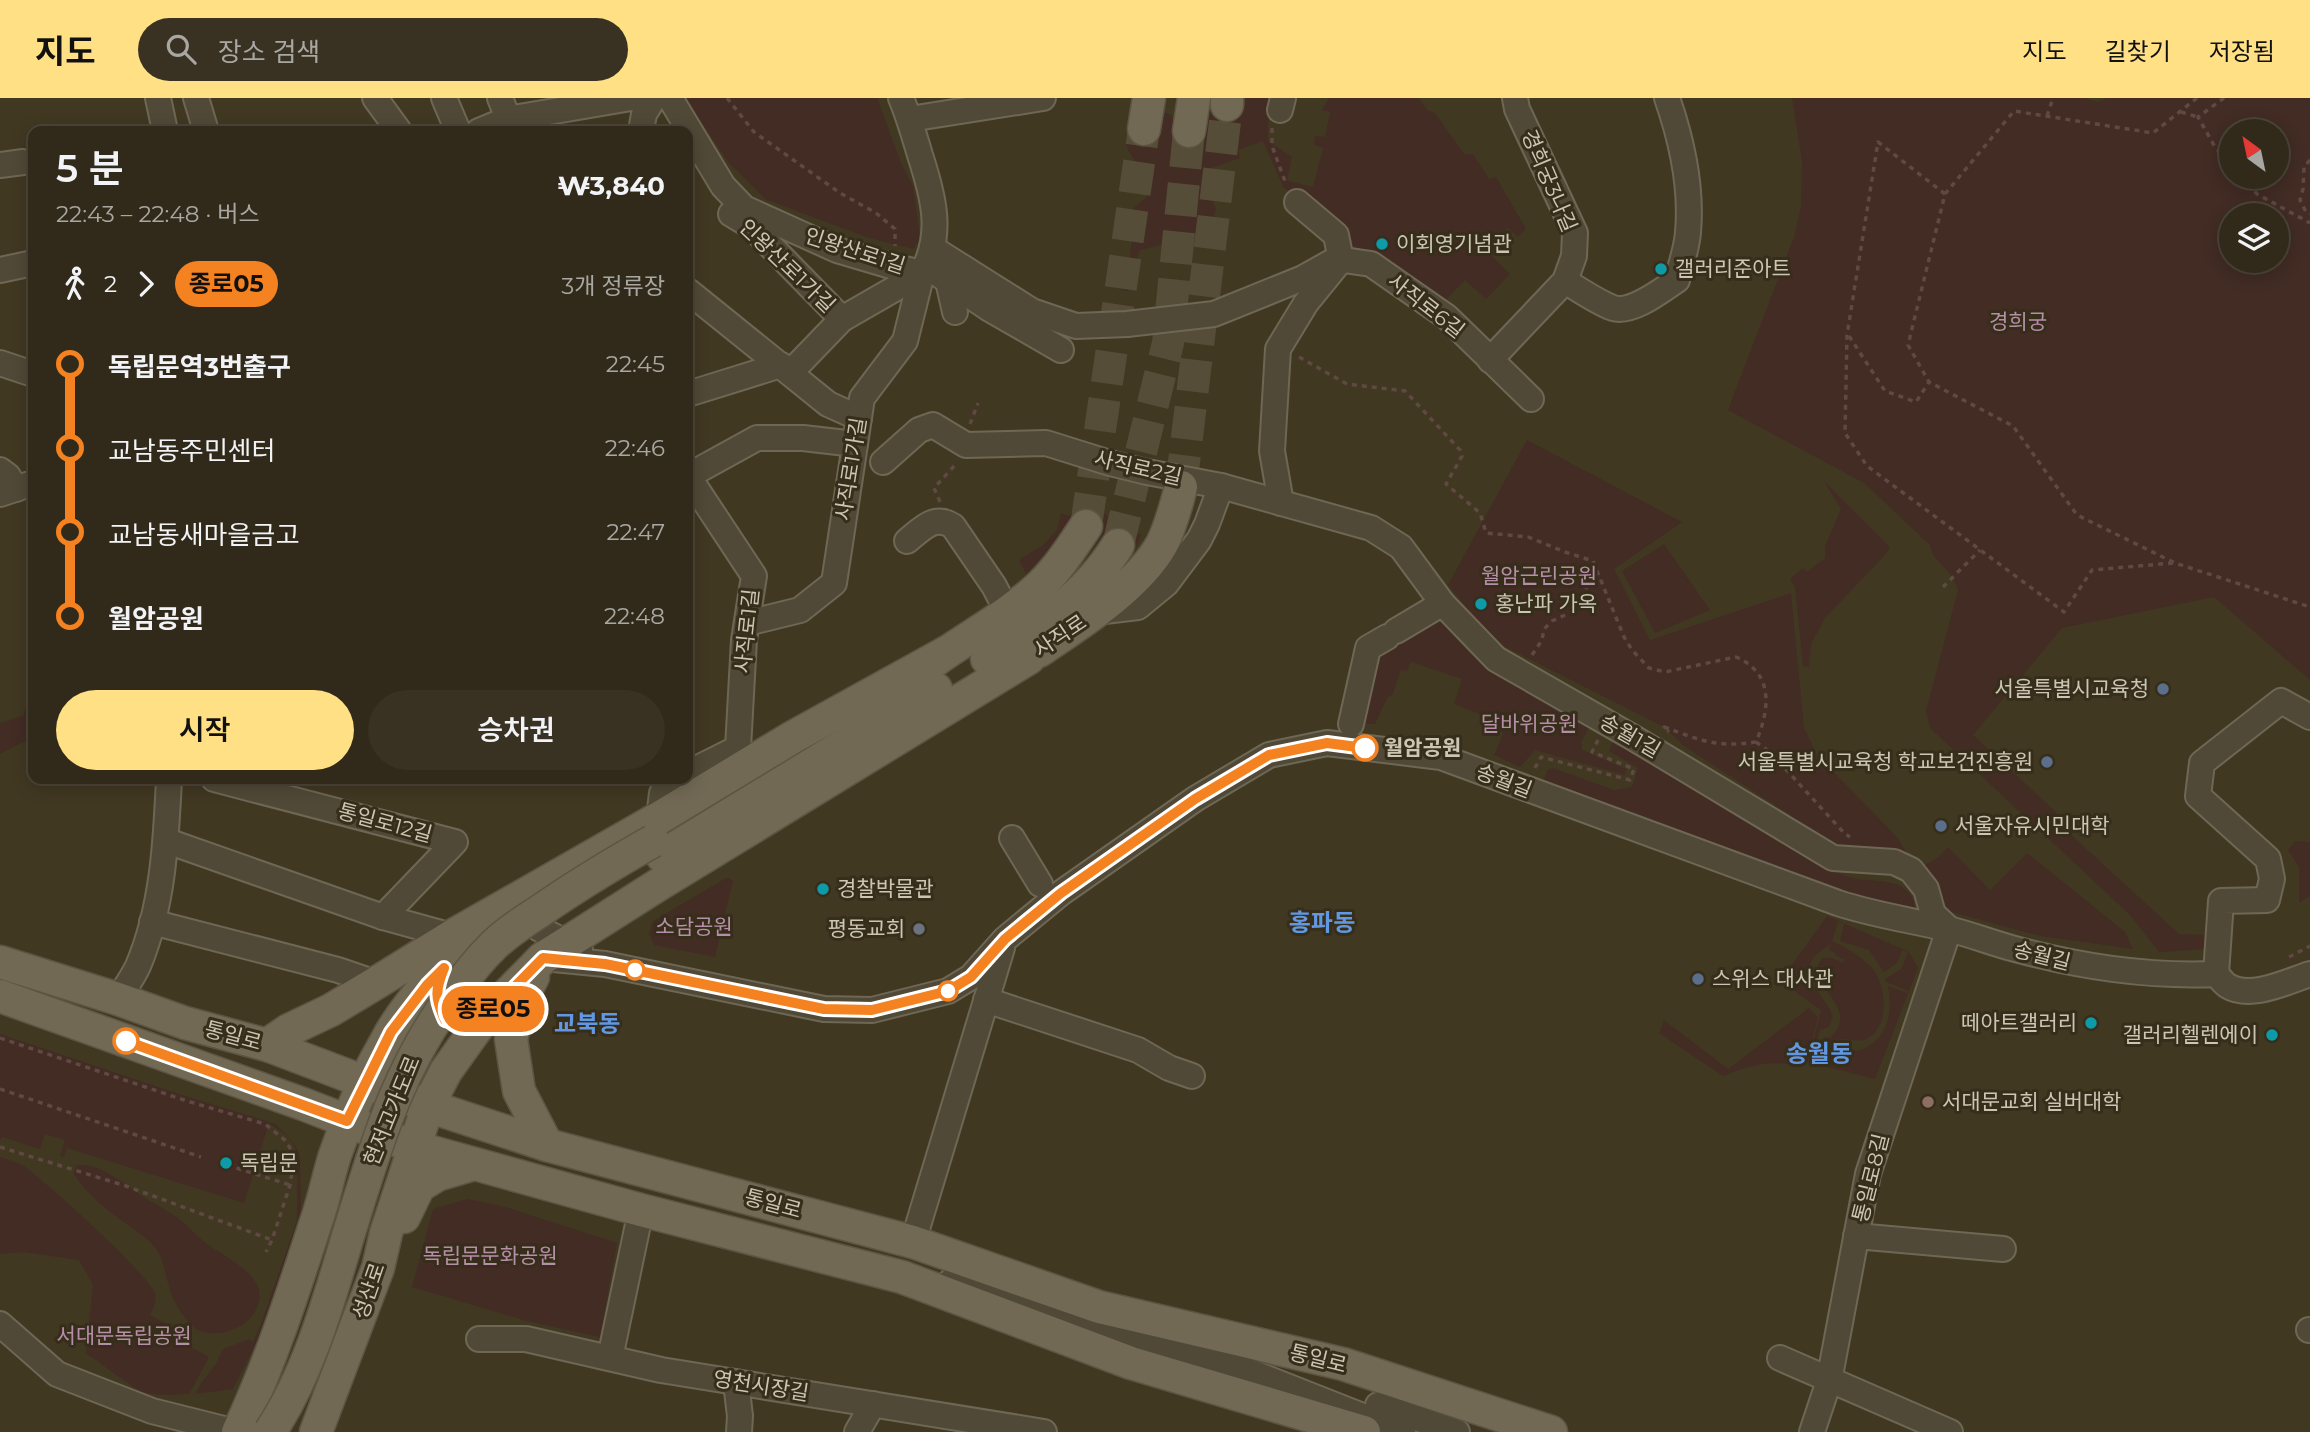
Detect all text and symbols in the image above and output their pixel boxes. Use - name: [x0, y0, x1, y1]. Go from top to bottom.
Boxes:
- search box: [138, 18, 628, 81]
- icon: search: [162, 30, 200, 68]
- text: 지도: [35, 31, 96, 71]
- text: 장소 검색: [218, 36, 320, 68]
- text: 지도: [2022, 37, 2067, 66]
- text: 길찾기: [2105, 37, 2171, 66]
- text: 저장됨: [2209, 37, 2275, 66]
- north arrow: [2219, 119, 2289, 189]
- map controls: [2219, 119, 2289, 273]
- street label: 경희궁3나길: [1517, 126, 1582, 236]
- text: 5 분: [56, 145, 124, 192]
- text: ₩3,840: [557, 170, 665, 202]
- text: 22:43 – 22:48 · 버스: [56, 200, 260, 228]
- button: layers: [2219, 203, 2289, 273]
- street label: 인왕산로1가길: [734, 214, 840, 318]
- street label: 인왕산로1길: [802, 223, 909, 279]
- place label: 이회영기념관: [1396, 231, 1512, 256]
- marker: 이회영기념관: [1374, 236, 1390, 252]
- place label: 갤러리준아트: [1675, 256, 1791, 281]
- marker: 갤러리준아트: [1653, 261, 1669, 277]
- icon: walk: [56, 265, 94, 303]
- icon: forward: [127, 265, 165, 303]
- street label: 사직로6길: [1383, 268, 1469, 343]
- text: 종로05: [189, 269, 264, 298]
- text: 2: [104, 270, 117, 298]
- text: 3개 정류장: [561, 272, 665, 300]
- park label: 경희궁: [1989, 309, 2047, 334]
- text: 22:45: [606, 350, 665, 378]
- text: 독립문역3번출구: [108, 351, 291, 383]
- street label: 사직로1가길: [830, 416, 871, 522]
- text: 22:46: [605, 434, 665, 462]
- text: 교남동주민센터: [108, 435, 275, 467]
- street label: 사직로2길: [1092, 445, 1184, 490]
- text: 22:47: [606, 518, 665, 546]
- text: 교남동새마을금고: [108, 519, 299, 551]
- park label: 월암근린공원: [1481, 563, 1597, 588]
- street label: 사직로1길: [730, 587, 763, 674]
- place label: 홍난파 가옥: [1495, 591, 1597, 616]
- marker: 홍난파 가옥: [1473, 596, 1489, 612]
- text: 22:48: [604, 602, 665, 630]
- text: 월암공원: [108, 603, 204, 635]
- street label: 사직로: [1029, 609, 1091, 662]
- place label: 서울특별시교육청: [1994, 676, 2149, 701]
- marker: 서울특별시교육청: [2155, 681, 2171, 697]
- button: 시작: [56, 690, 354, 770]
- button: 승차권: [368, 690, 665, 770]
- street label: 송월1길: [1596, 708, 1665, 763]
- park label: 달바위공원: [1481, 711, 1577, 736]
- marker: 월암공원: [1352, 735, 1378, 761]
- place label: 월암공원: [1384, 735, 1461, 760]
- place label: 서울특별시교육청 학교보건진흥원: [1738, 749, 2033, 774]
- marker: 서울특별시교육청 학교보건진흥원: [2039, 754, 2055, 770]
- street label: 송월길: [1473, 758, 1536, 803]
- street label: 통일로12길: [335, 798, 435, 847]
- place label: 서울자유시민대학: [1955, 813, 2110, 838]
- marker: 서울자유시민대학: [1933, 818, 1949, 834]
- place label: 경찰박물관: [837, 876, 934, 901]
- marker: 경찰박물관: [815, 881, 831, 897]
- district label: 홍파동: [1289, 908, 1355, 937]
- park label: 소담공원: [655, 914, 733, 939]
- place label: 평동교회: [828, 916, 905, 941]
- marker: 평동교회: [911, 921, 927, 937]
- street label: 송월길: [2011, 936, 2073, 975]
- unlabelled marker: [625, 960, 645, 980]
- place label: 스위스 대사관: [1712, 966, 1833, 991]
- marker: 스위스 대사관: [1690, 971, 1706, 987]
- unlabelled marker: [938, 981, 958, 1001]
- line badge: 종로05: [444, 986, 542, 1032]
- text: 종로05: [456, 994, 530, 1023]
- district label: 교북동: [554, 1009, 620, 1038]
- place label: 떼아트갤러리: [1961, 1010, 2077, 1035]
- marker: 떼아트갤러리: [2083, 1015, 2099, 1031]
- street label: 통일로: [202, 1016, 264, 1055]
- place label: 갤러리헬렌에이: [2123, 1022, 2258, 1047]
- marker: 갤러리헬렌에이: [2264, 1027, 2280, 1043]
- unlabelled marker: [113, 1028, 139, 1054]
- district label: 송월동: [1786, 1039, 1852, 1068]
- street label: 현저고가도로: [358, 1052, 425, 1169]
- place label: 서대문교회 실버대학: [1942, 1089, 2121, 1114]
- marker: 서대문교회 실버대학: [1920, 1094, 1936, 1110]
- street label: 통일로8길: [1847, 1131, 1894, 1225]
- place label: 독립문: [240, 1150, 298, 1175]
- marker: 독립문: [218, 1155, 234, 1171]
- street label: 통일로: [742, 1184, 804, 1223]
- park label: 독립문문화공원: [422, 1243, 558, 1268]
- street label: 성산로: [347, 1259, 390, 1322]
- park label: 서대문독립공원: [56, 1323, 192, 1348]
- street label: 통일로: [1287, 1339, 1349, 1378]
- street label: 영천시장길: [711, 1366, 811, 1405]

